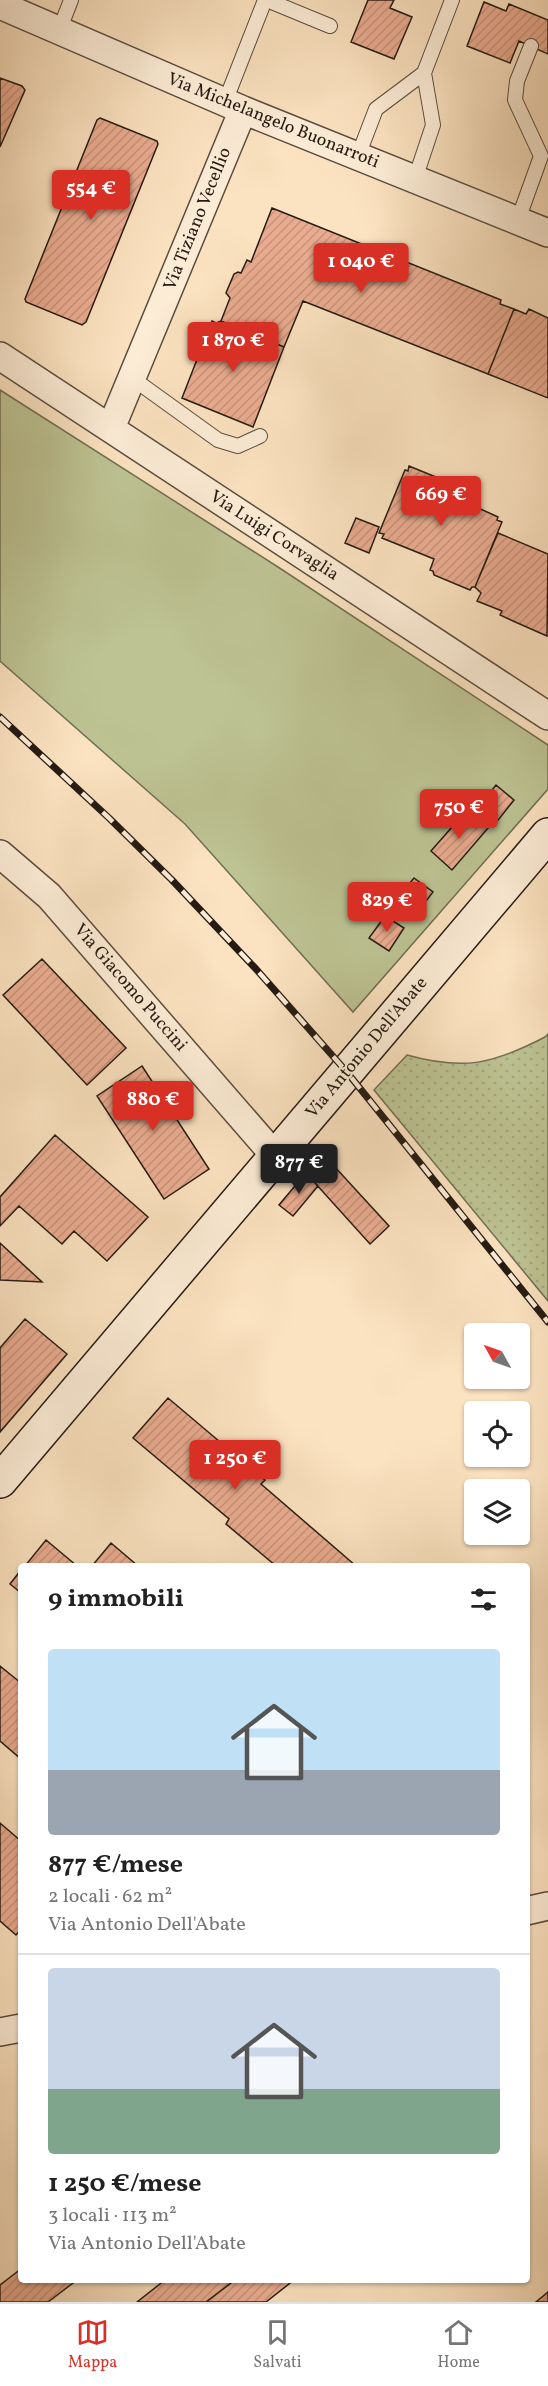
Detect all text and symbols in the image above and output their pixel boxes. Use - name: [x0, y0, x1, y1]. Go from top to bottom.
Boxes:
- street label: Via Michelangelo Buonarroti: [163, 67, 383, 175]
- street label: Via Tiziano Vecellio: [158, 144, 238, 294]
- pin: 554 €: [49, 170, 133, 221]
- text: 554 €: [66, 175, 116, 203]
- pin: 1 040 €: [306, 243, 416, 294]
- text: 1 040 €: [328, 248, 394, 276]
- pin: 1 870 €: [178, 322, 288, 373]
- text: 1 870 €: [202, 327, 264, 355]
- pin: 669 €: [399, 476, 483, 527]
- text: 669 €: [415, 481, 467, 509]
- street label: Via Luigi Corvaglia: [204, 485, 344, 587]
- pin: 750 €: [417, 789, 501, 840]
- text: 750 €: [434, 794, 484, 822]
- pin: 829 €: [345, 882, 429, 933]
- text: 829 €: [362, 887, 412, 915]
- street label: Via Giacomo Puccini: [67, 919, 193, 1057]
- street label: Via Antonio Dell'Abate: [300, 972, 434, 1124]
- pin: 880 €: [111, 1081, 195, 1132]
- text: 880 €: [127, 1086, 179, 1114]
- pin: 877 €: [257, 1144, 341, 1195]
- text: 877 €: [275, 1149, 323, 1177]
- north arrow: [464, 1323, 530, 1389]
- map controls: [464, 1323, 530, 1545]
- button: locate: [464, 1401, 530, 1467]
- pin: 1 250 €: [180, 1440, 290, 1491]
- text: 1 250 €: [204, 1445, 266, 1473]
- button: layers: [464, 1479, 530, 1545]
- text: 9 immobili: [48, 1581, 184, 1617]
- icon: filters: [467, 1583, 500, 1616]
- icon: home: [220, 1688, 328, 1796]
- text: 877 €/mese: [48, 1847, 183, 1883]
- text: 2 locali · 62 m²: [48, 1883, 172, 1911]
- text: Via Antonio Dell'Abate: [48, 1911, 246, 1939]
- icon: home: [220, 2007, 328, 2115]
- text: 1 250 €/mese: [48, 2166, 202, 2202]
- text: 3 locali · 113 m²: [48, 2202, 177, 2230]
- text: Via Antonio Dell'Abate: [48, 2230, 246, 2258]
- tab: Mappa: [68, 2316, 117, 2374]
- tab: Salvati: [253, 2316, 302, 2374]
- tab: Home: [438, 2316, 480, 2374]

